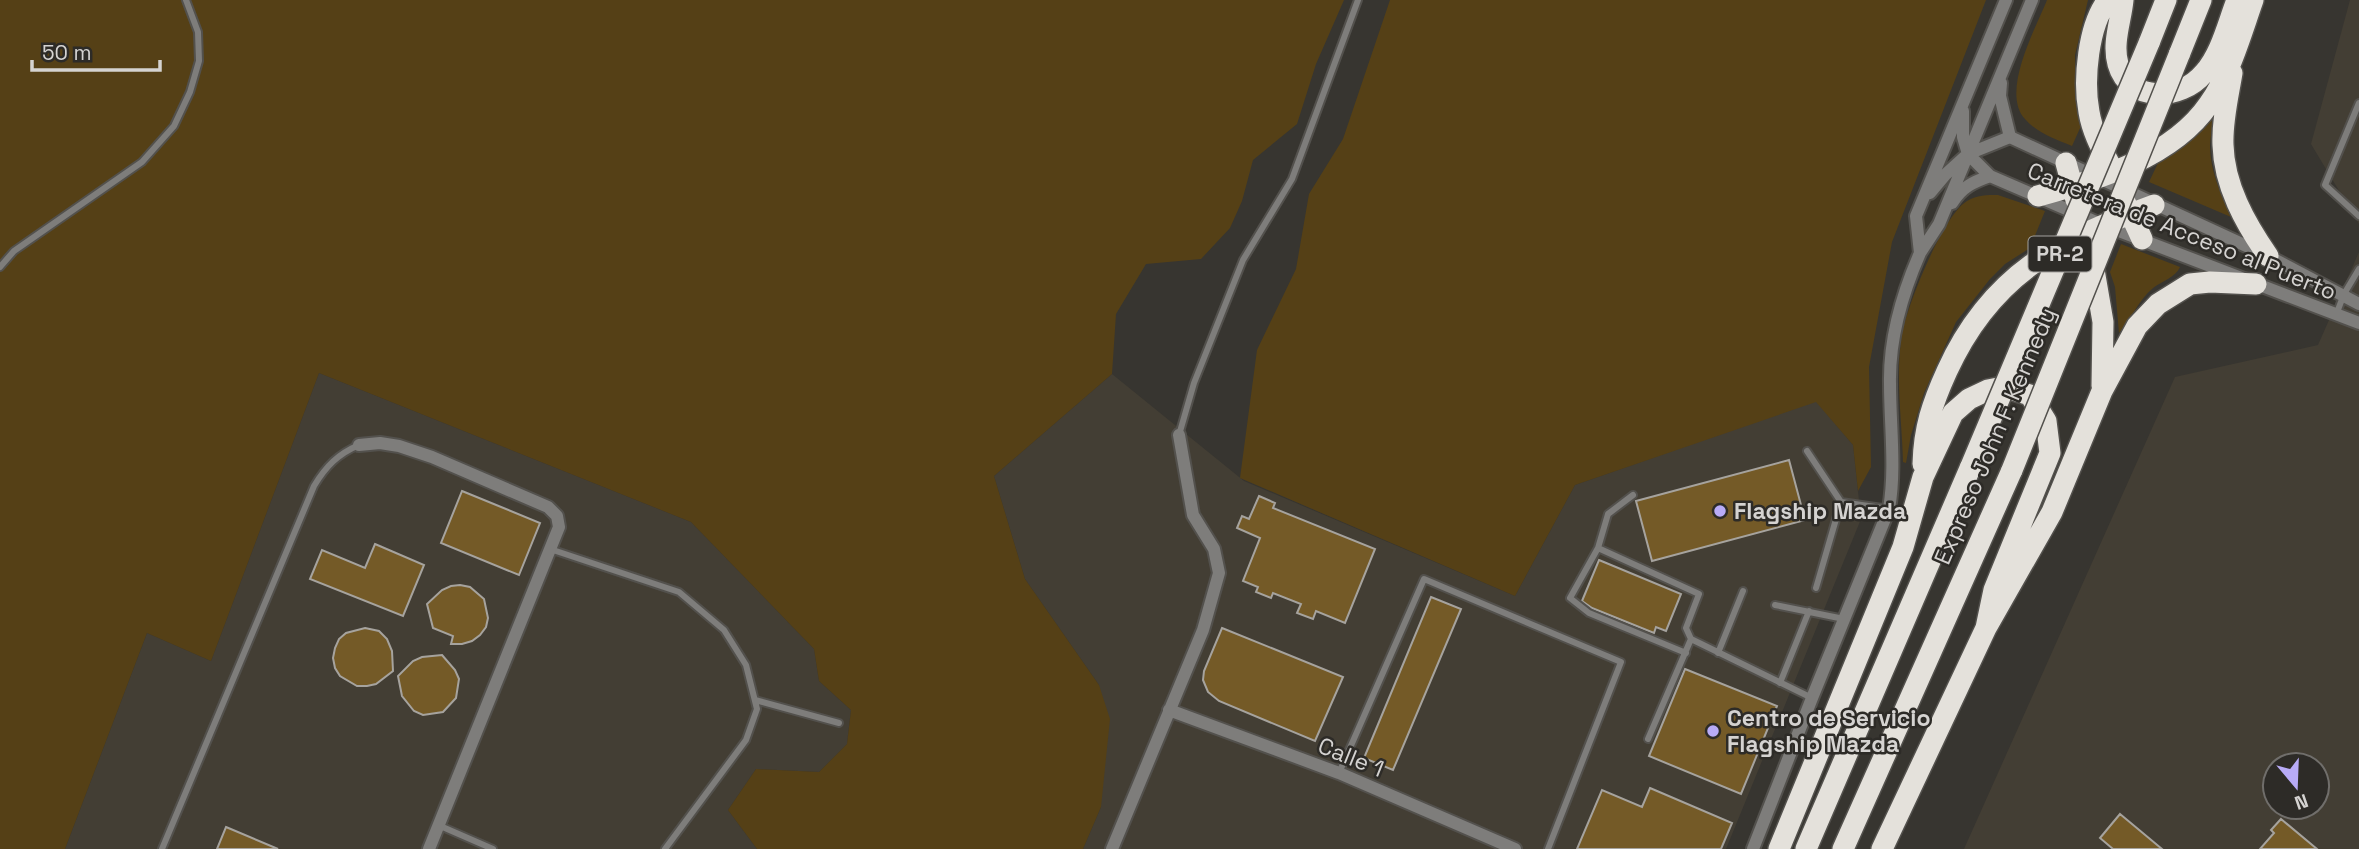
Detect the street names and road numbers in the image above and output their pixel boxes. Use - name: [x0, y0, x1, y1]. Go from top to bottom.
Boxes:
- street label: Carretera de Acceso al Puerto: [2023, 155, 2341, 307]
- road number: PR-2: [2028, 236, 2092, 272]
- street label: Expreso John F. Kennedy: [1927, 303, 2063, 569]
- street label: Calle 1: [1314, 730, 1388, 784]

